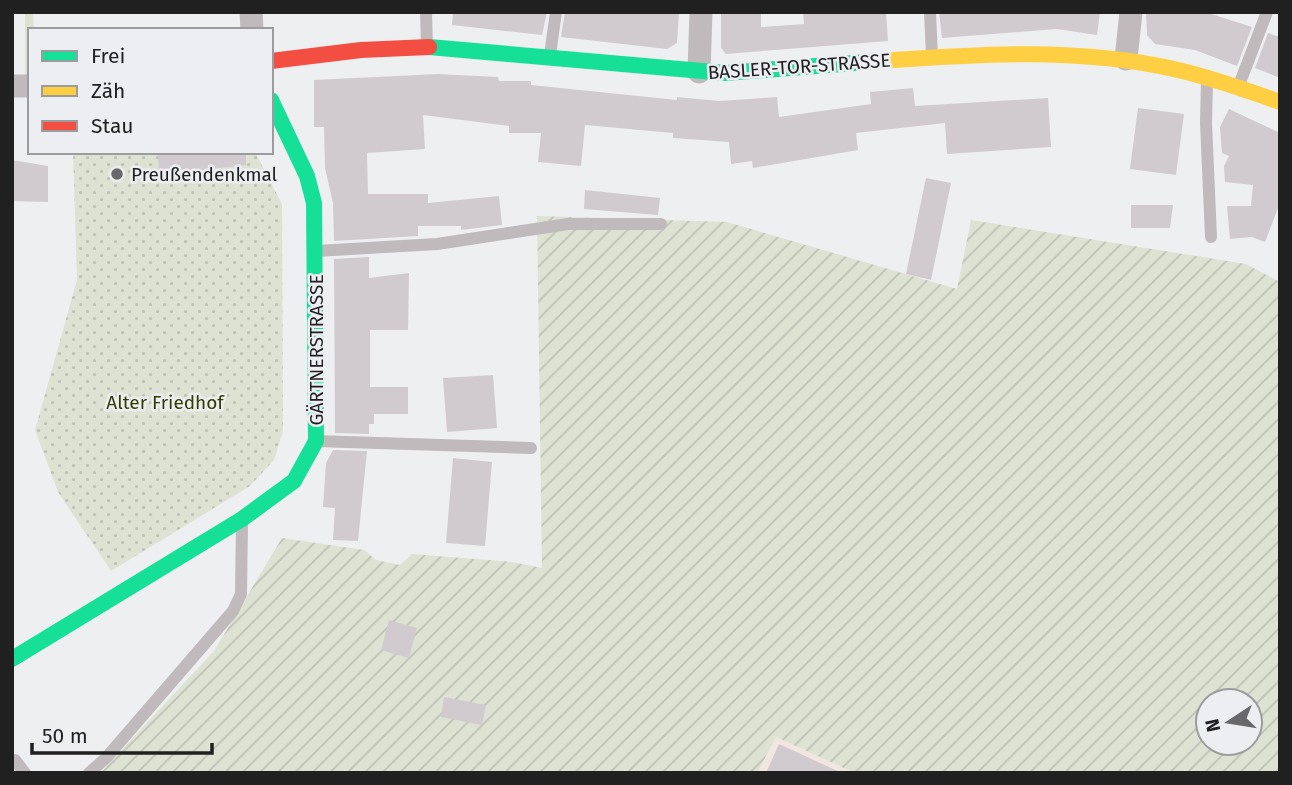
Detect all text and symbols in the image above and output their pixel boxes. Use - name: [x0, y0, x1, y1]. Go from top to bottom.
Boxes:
- legend: [28, 28, 273, 154]
- text: Frei: [91, 43, 125, 69]
- street label: BASLER-TOR-STRASSE: [707, 49, 891, 84]
- text: Zäh: [91, 78, 125, 104]
- text: Stau: [91, 113, 134, 139]
- place label: Preußendenkmal: [131, 163, 278, 186]
- marker: Preußendenkmal: [109, 166, 125, 182]
- street label: GÄRTNERSTRASSE: [305, 274, 328, 426]
- park label: Alter Friedhof: [106, 391, 225, 414]
- north arrow: [1194, 687, 1264, 757]
- scale bar: [32, 712, 212, 756]
- text: N: [1200, 717, 1225, 734]
- text: 50 m: [42, 723, 88, 749]

